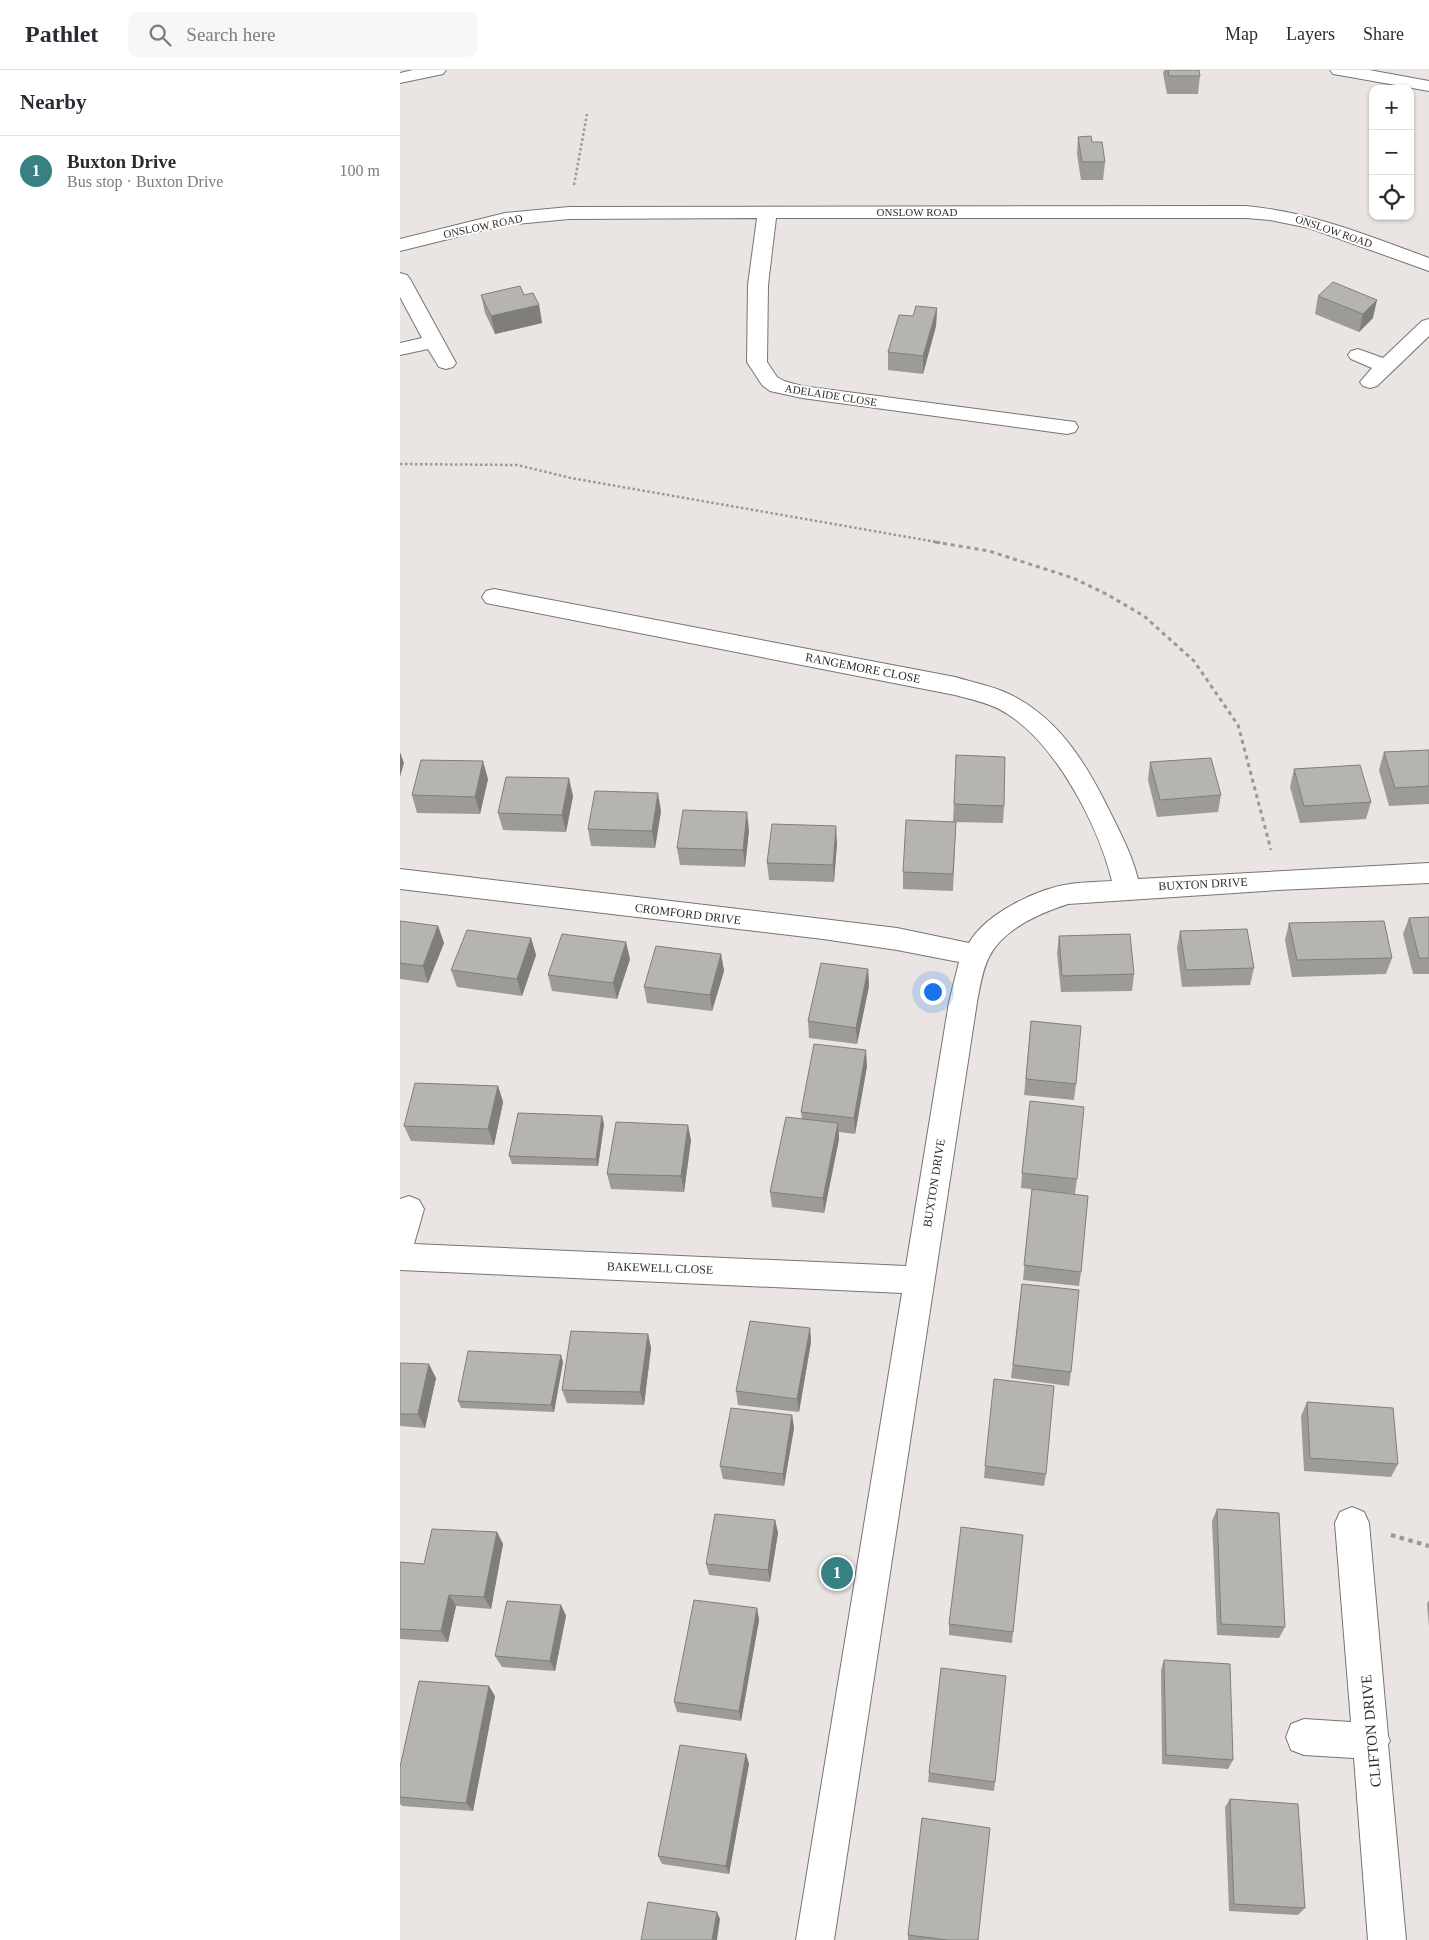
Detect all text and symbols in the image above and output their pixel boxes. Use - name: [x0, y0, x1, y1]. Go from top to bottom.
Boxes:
- search box: [128, 12, 478, 57]
- text: Pathlet: [25, 21, 98, 47]
- icon: search: [146, 21, 174, 49]
- text: Search here: [186, 24, 275, 45]
- text: Map: [1225, 24, 1258, 44]
- text: Layers: [1286, 24, 1335, 44]
- text: Share: [1363, 24, 1404, 44]
- map controls: [1369, 85, 1414, 220]
- button: +: [1369, 85, 1414, 130]
- text: Nearby: [20, 90, 87, 114]
- button: −: [1369, 130, 1414, 175]
- text: Buxton Drive: [67, 151, 176, 172]
- text: 1: [32, 162, 40, 179]
- text: 100 m: [340, 162, 380, 179]
- text: Bus stop · Buxton Drive: [67, 173, 223, 190]
- button: locate: [1369, 175, 1414, 220]
- street label: ONSLOW ROAD: [877, 206, 957, 218]
- street label: ONSLOW ROAD: [442, 212, 524, 240]
- street label: ONSLOW ROAD: [1294, 212, 1374, 250]
- street label: ADELAIDE CLOSE: [784, 382, 878, 408]
- street label: RANGEMORE CLOSE: [804, 650, 922, 686]
- street label: BUXTON DRIVE: [1158, 875, 1248, 893]
- street label: CROMFORD DRIVE: [634, 901, 742, 927]
- your location: [920, 979, 946, 1005]
- street label: BUXTON DRIVE: [920, 1138, 948, 1228]
- street label: BAKEWELL CLOSE: [607, 1259, 713, 1277]
- pin: 1: [821, 1554, 853, 1592]
- street label: CLIFTON DRIVE: [1358, 1674, 1384, 1788]

